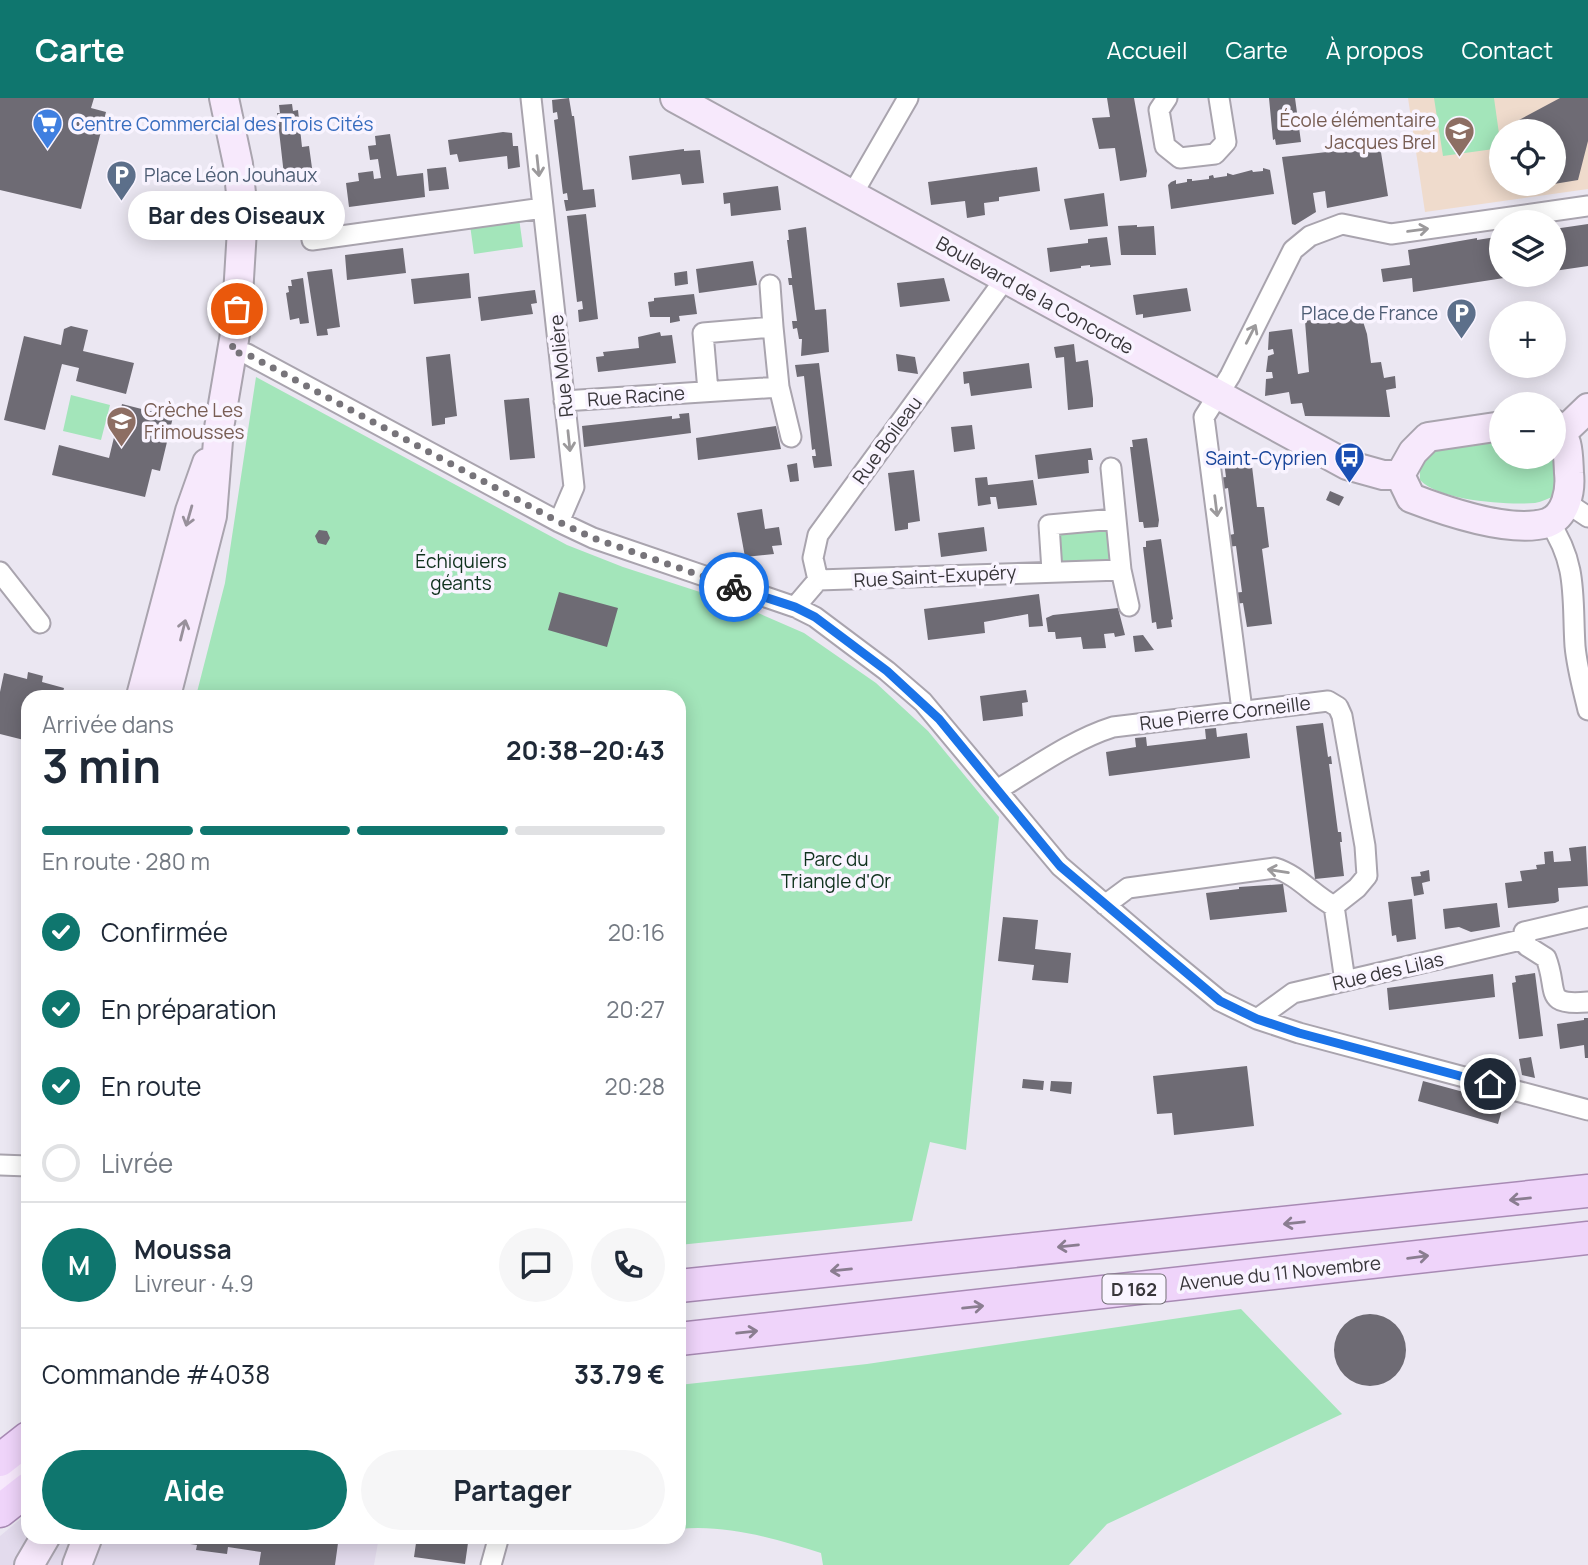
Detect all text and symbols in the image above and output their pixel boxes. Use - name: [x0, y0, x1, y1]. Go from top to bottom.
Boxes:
- text: Carte: [35, 27, 125, 72]
- text: Accueil: [1107, 33, 1187, 66]
- text: Carte: [1225, 33, 1288, 66]
- text: À propos: [1326, 33, 1424, 66]
- text: Contact: [1462, 33, 1553, 66]
- supermarket icon: Centre Commercial des Trois Cités: [31, 107, 65, 151]
- place label: École élémentaire Jacques Brel: [1279, 107, 1436, 155]
- place label: Centre Commercial des Trois Cités: [71, 111, 373, 137]
- school or university icon: École élémentaire Jacques Brel: [1442, 114, 1476, 158]
- map controls: [1489, 119, 1566, 469]
- button: locate: [1489, 119, 1566, 196]
- one-way arrow: [532, 154, 545, 177]
- parking icon: Place Léon Jouhaux: [104, 158, 138, 202]
- place label: Place Léon Jouhaux: [144, 162, 317, 188]
- callout: Bar des Oiseaux: [128, 190, 346, 239]
- text: Bar des Oiseaux: [148, 199, 325, 231]
- button: layers: [1489, 210, 1566, 287]
- one-way arrow: [1406, 223, 1429, 236]
- street label: Boulevard de la Concorde: [932, 230, 1138, 360]
- pin: [207, 279, 267, 339]
- icon: bag: [218, 290, 256, 328]
- parking icon: Place de France: [1444, 296, 1478, 340]
- place label: Place de France: [1301, 300, 1438, 326]
- button: +: [1489, 301, 1566, 378]
- street label: Rue Molière: [543, 313, 579, 419]
- one-way arrow: [1245, 324, 1259, 345]
- street label: Rue Racine: [586, 380, 686, 412]
- street label: Rue Boileau: [846, 391, 928, 489]
- button: −: [1489, 392, 1566, 469]
- place label: Crèche Les Frimousses: [144, 397, 244, 445]
- school or university icon: Crèche Les Frimousses: [104, 404, 138, 448]
- one-way arrow: [562, 429, 575, 451]
- bus stop icon: Saint-Cyprien: [1333, 441, 1367, 485]
- place label: Saint-Cyprien: [1205, 445, 1327, 471]
- one-way arrow: [1209, 494, 1222, 517]
- one-way arrow: [181, 504, 194, 526]
- park label: Échiquiers géants: [415, 548, 507, 596]
- courier: [699, 552, 769, 622]
- street label: Rue Saint-Exupéry: [853, 559, 1017, 593]
- icon: bike: [715, 568, 753, 606]
- one-way arrow: [177, 620, 190, 642]
- street label: Rue Pierre Corneille: [1138, 690, 1312, 736]
- text: Arrivée dans: [42, 708, 174, 740]
- text: 20:38–20:43: [506, 732, 665, 768]
- text: 3 min: [42, 734, 161, 797]
- text: En route · 280 m: [42, 845, 210, 877]
- park label: Parc du Triangle d'Or: [781, 846, 891, 894]
- one-way arrow: [1267, 864, 1290, 877]
- icon: check: [42, 913, 80, 951]
- text: Confirmée: [101, 914, 228, 950]
- text: 20:16: [608, 916, 665, 948]
- street label: Rue des Lilas: [1330, 946, 1446, 996]
- icon: check: [42, 990, 80, 1028]
- text: En préparation: [101, 991, 276, 1027]
- text: 20:27: [606, 993, 665, 1025]
- pin: [1460, 1054, 1520, 1114]
- icon: home: [1471, 1065, 1509, 1103]
- icon: check: [42, 1067, 80, 1105]
- text: En route: [101, 1068, 202, 1104]
- text: 20:28: [605, 1070, 665, 1102]
- text: Livrée: [101, 1145, 173, 1181]
- one-way arrow: [1509, 1193, 1532, 1206]
- one-way arrow: [1283, 1217, 1306, 1230]
- button: chat: [499, 1228, 573, 1302]
- button: phone: [591, 1228, 665, 1302]
- text: Moussa: [134, 1231, 232, 1267]
- one-way arrow: [1057, 1240, 1079, 1253]
- text: M: [68, 1247, 90, 1283]
- street label: Avenue du 11 Novembre: [1178, 1249, 1382, 1297]
- one-way arrow: [1406, 1251, 1429, 1264]
- one-way arrow: [831, 1264, 853, 1277]
- text: Livreur · 4.9: [134, 1267, 254, 1299]
- road number: D 162: [1102, 1274, 1166, 1304]
- one-way arrow: [961, 1300, 984, 1313]
- one-way arrow: [735, 1325, 758, 1338]
- text: Commande #4038: [42, 1356, 270, 1392]
- text: 33.79 €: [574, 1356, 665, 1392]
- button: Aide: [42, 1450, 347, 1530]
- button: Partager: [361, 1450, 665, 1530]

